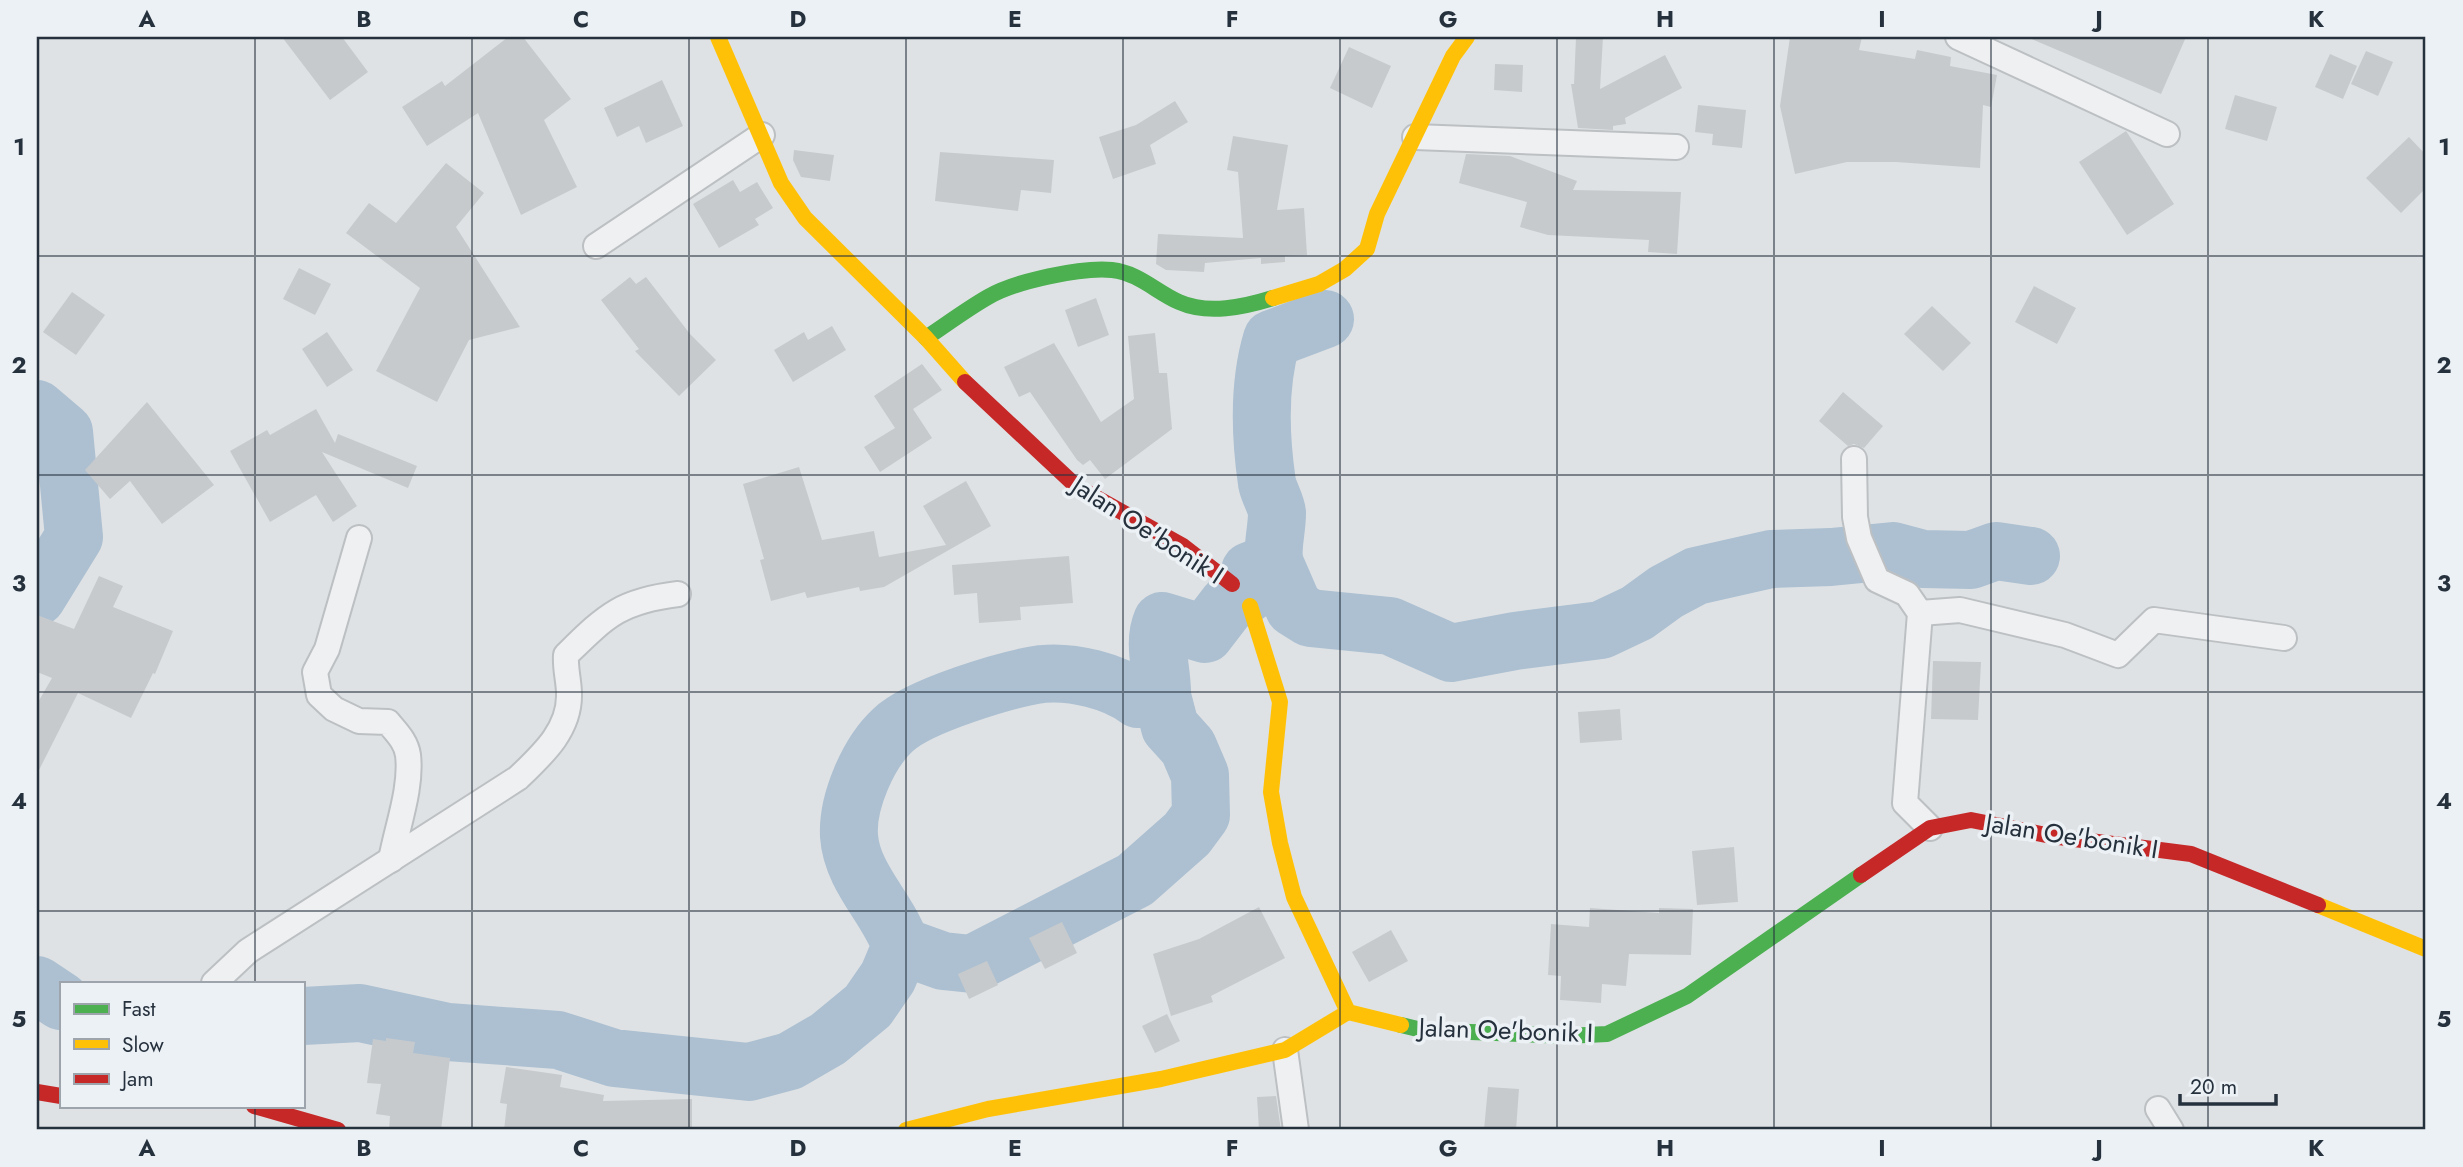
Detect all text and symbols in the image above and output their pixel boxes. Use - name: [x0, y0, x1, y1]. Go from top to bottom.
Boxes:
- text: A: [138, 2, 156, 36]
- text: B: [356, 2, 372, 36]
- text: C: [573, 2, 589, 36]
- text: D: [790, 2, 807, 36]
- text: E: [1008, 2, 1022, 36]
- text: F: [1226, 2, 1238, 36]
- text: G: [1439, 2, 1457, 36]
- text: H: [1656, 2, 1674, 36]
- text: I: [1878, 2, 1886, 36]
- text: J: [2091, 2, 2103, 36]
- text: K: [2308, 2, 2325, 36]
- text: 1: [13, 130, 25, 164]
- text: 1: [2438, 130, 2450, 164]
- text: 2: [11, 348, 27, 382]
- text: 2: [2436, 348, 2452, 382]
- street label: Jalan Oe'bonik I: [1062, 465, 1231, 593]
- text: 3: [12, 566, 26, 600]
- text: 3: [2437, 566, 2451, 600]
- text: 4: [11, 784, 27, 818]
- text: 4: [2436, 784, 2452, 818]
- street label: Jalan Oe'bonik I: [1980, 803, 2161, 868]
- legend: [60, 982, 304, 1108]
- text: Fast: [122, 994, 155, 1024]
- text: 5: [12, 1002, 26, 1036]
- text: 5: [2437, 1002, 2451, 1036]
- street label: Jalan Oe'bonik I: [1415, 1008, 1594, 1052]
- text: Slow: [122, 1030, 164, 1060]
- scale bar: [2180, 1062, 2276, 1106]
- text: Jam: [119, 1064, 154, 1094]
- text: 20 m: [2190, 1072, 2237, 1102]
- text: A: [138, 1131, 156, 1165]
- text: B: [356, 1131, 372, 1165]
- text: C: [573, 1131, 589, 1165]
- text: D: [790, 1131, 807, 1165]
- text: E: [1008, 1131, 1022, 1165]
- text: F: [1226, 1131, 1238, 1165]
- text: G: [1439, 1131, 1457, 1165]
- text: H: [1656, 1131, 1674, 1165]
- text: I: [1878, 1131, 1886, 1165]
- text: J: [2091, 1131, 2103, 1165]
- text: K: [2308, 1131, 2325, 1165]

